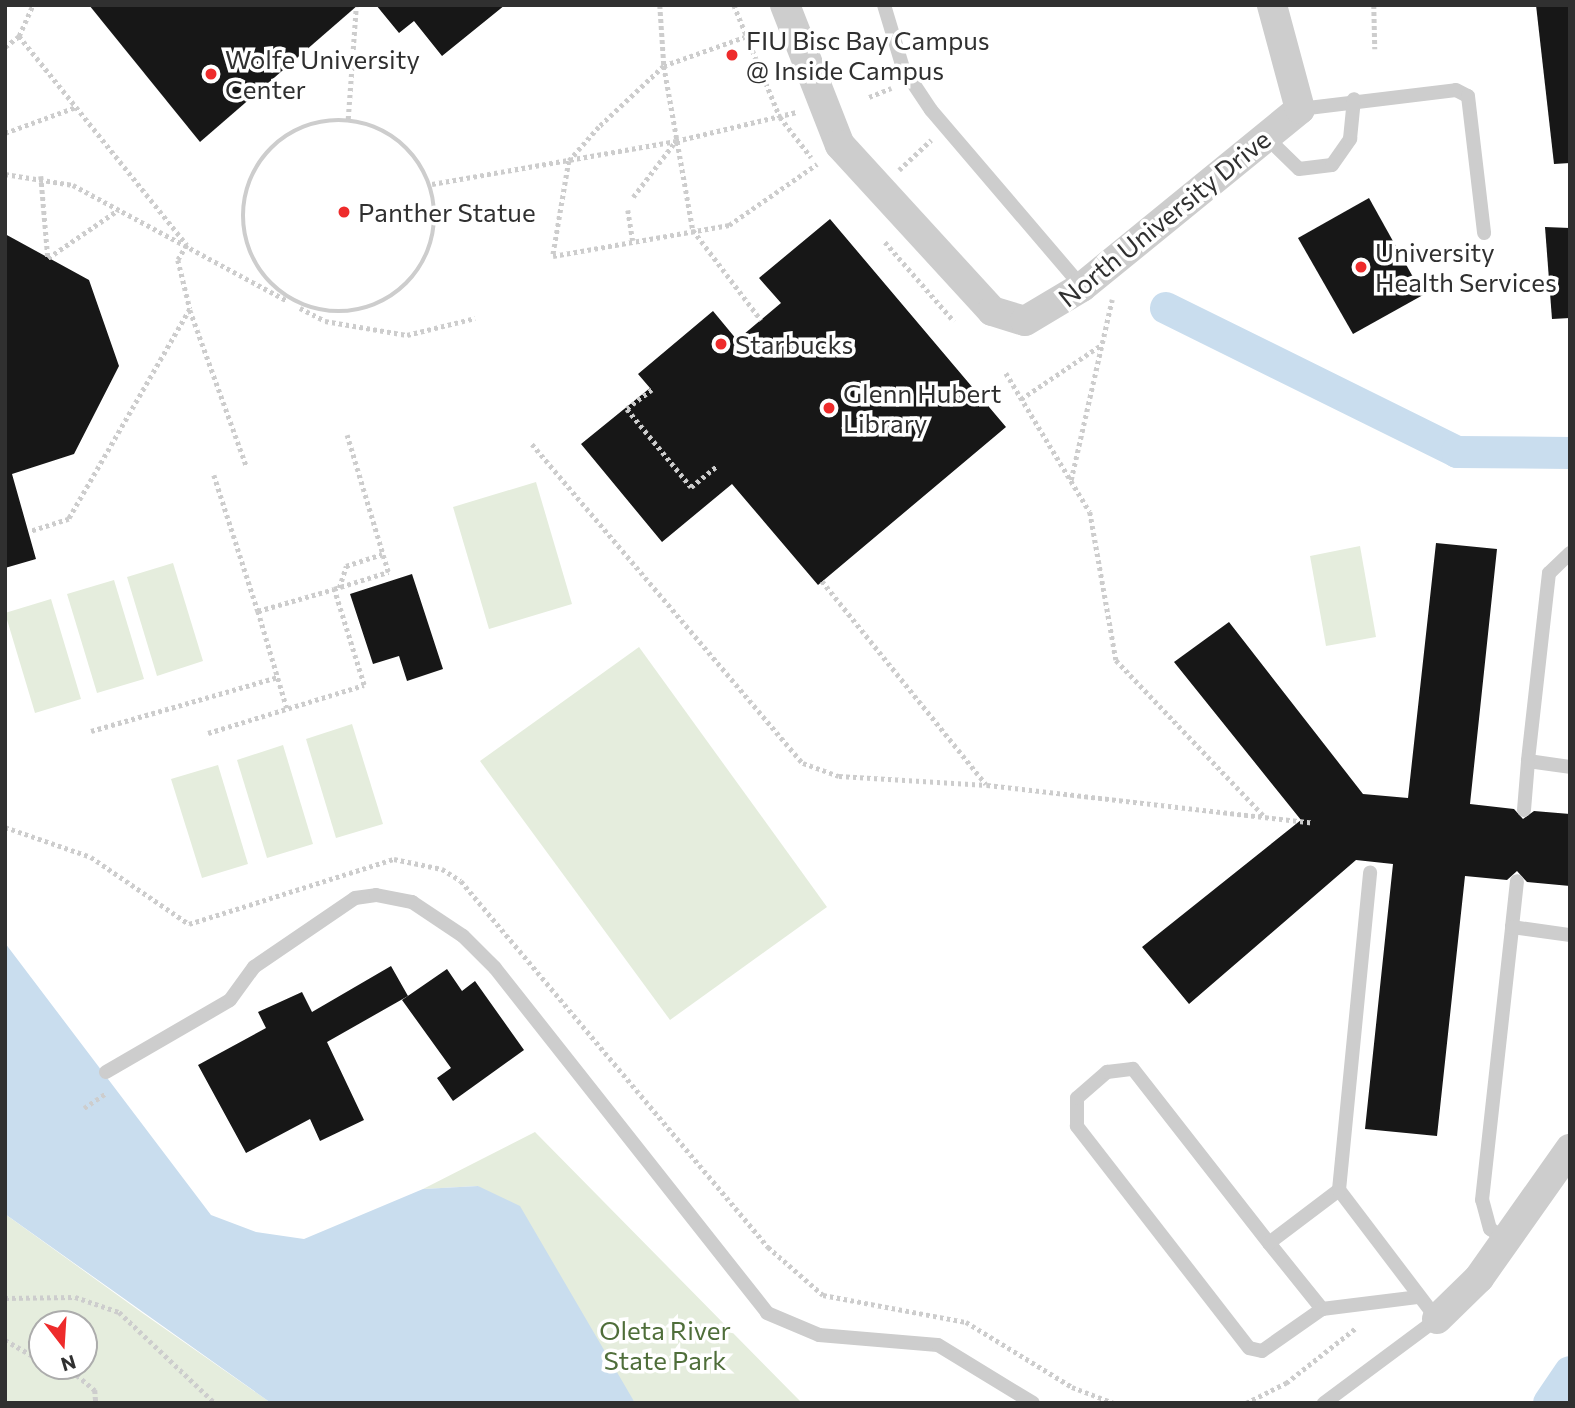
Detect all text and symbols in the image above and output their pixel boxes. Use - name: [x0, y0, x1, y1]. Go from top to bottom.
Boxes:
- place label: FIU Bisc Bay Campus @ Inside Campus: [746, 24, 990, 86]
- place label: Wolfe University Center: [225, 43, 420, 104]
- marker: FIU Bisc Bay Campus @ Inside Campus: [724, 47, 740, 63]
- marker: Wolfe University Center: [203, 66, 219, 82]
- street label: North University Drive: [1052, 123, 1276, 313]
- place label: Panther Statue: [358, 196, 536, 228]
- marker: Panther Statue: [336, 204, 352, 220]
- place label: University Health Services: [1375, 236, 1557, 298]
- marker: University Health Services: [1353, 259, 1369, 275]
- place label: Starbucks: [735, 328, 853, 360]
- marker: Starbucks: [713, 336, 729, 352]
- place label: Glenn Hubert Library: [843, 377, 1001, 438]
- marker: Glenn Hubert Library: [821, 400, 837, 416]
- north arrow: [28, 1310, 98, 1380]
- park label: Oleta River State Park: [599, 1314, 731, 1376]
- text: N: [59, 1351, 79, 1377]

